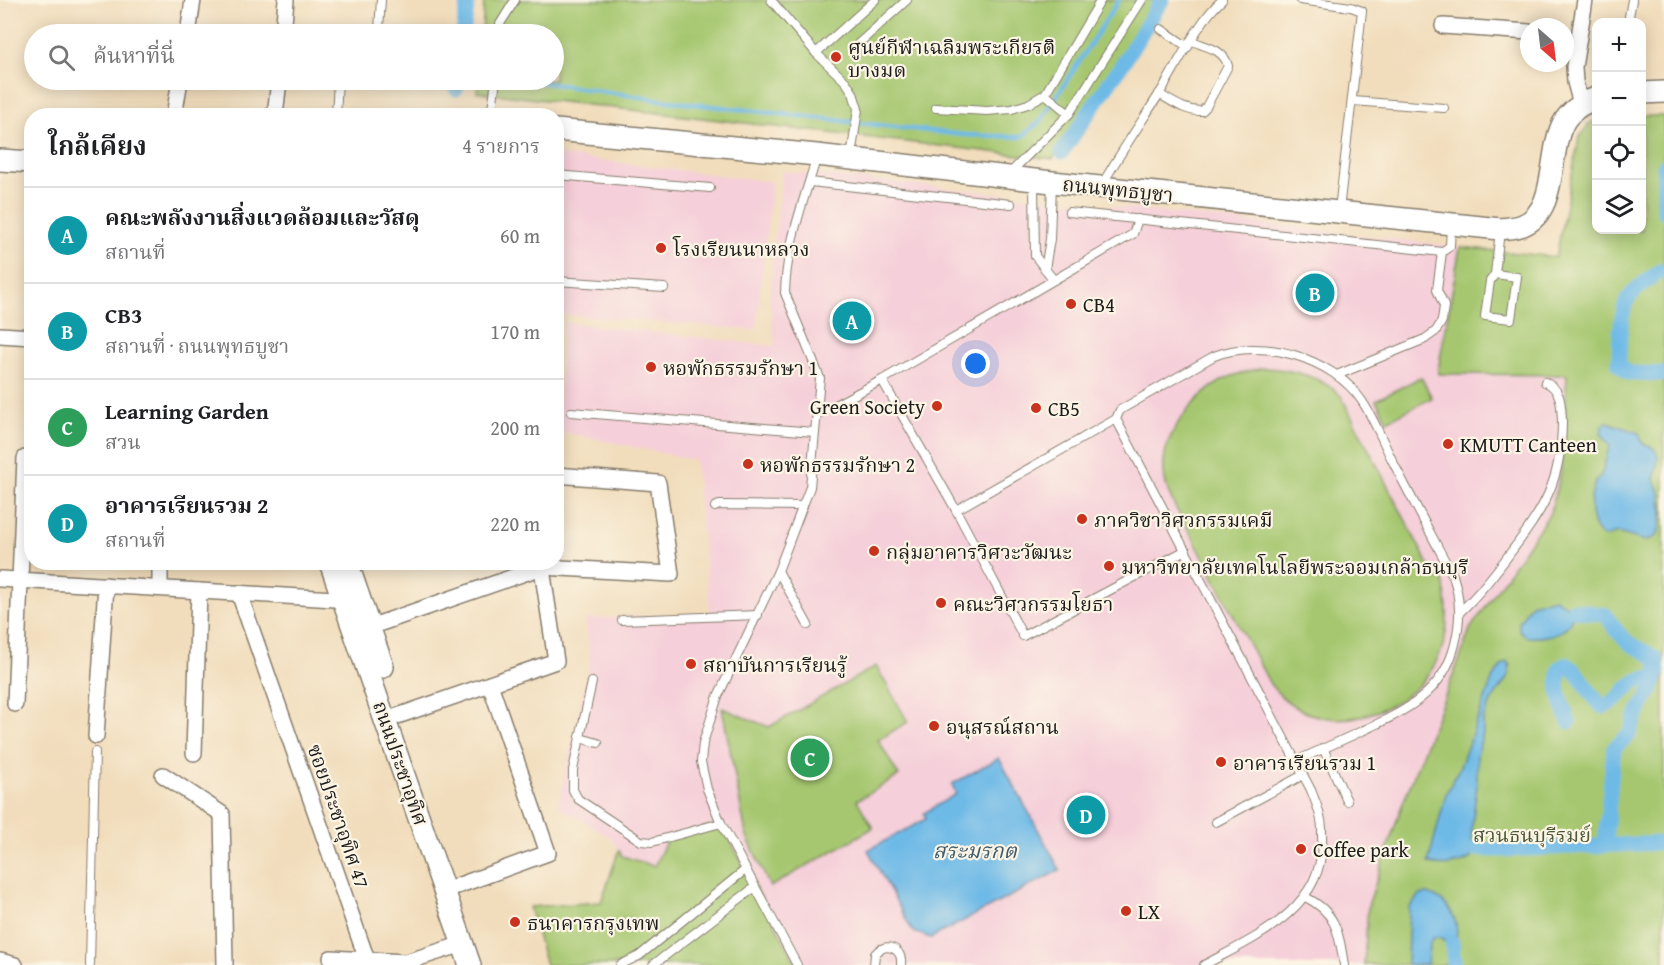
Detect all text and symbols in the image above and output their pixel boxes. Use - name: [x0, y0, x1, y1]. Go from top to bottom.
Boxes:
- north arrow: [1520, 18, 1574, 72]
- map controls: [1592, 18, 1646, 234]
- button: +: [1592, 18, 1646, 72]
- search box: [24, 24, 564, 90]
- place label: ศูนย์กีฬาเฉลิมพระเกียรติ บางมด: [848, 32, 1055, 84]
- text: ค้นหาที่นี่: [93, 39, 175, 71]
- icon: search: [45, 41, 78, 74]
- marker: ศูนย์กีฬาเฉลิมพระเกียรติ บางมด: [829, 50, 843, 64]
- button: −: [1592, 72, 1646, 126]
- text: ใกล้เคียง: [48, 126, 147, 165]
- button: locate: [1592, 126, 1646, 180]
- text: 4 รายการ: [462, 131, 540, 160]
- street label: ถนนพุทธบูชา: [1061, 169, 1175, 209]
- button: layers: [1592, 180, 1646, 234]
- text: คณะพลังงานสิ่งแวดล้อมและวัสดุ: [105, 201, 420, 233]
- text: A: [61, 221, 74, 250]
- text: 60 m: [500, 221, 540, 250]
- place label: โรงเรียนนาหลวง: [672, 234, 810, 263]
- text: สถานที่: [105, 237, 166, 266]
- marker: โรงเรียนนาหลวง: [654, 241, 668, 255]
- pin: B: [1296, 270, 1334, 316]
- place label: CB4: [1083, 290, 1115, 319]
- marker: CB4: [1064, 297, 1078, 311]
- pin: A: [832, 298, 872, 344]
- text: CB3: [105, 299, 142, 331]
- text: B: [61, 317, 74, 346]
- text: 170 m: [490, 317, 540, 346]
- text: สถานที่ · ถนนพุทธบูชา: [105, 331, 289, 360]
- your location: [961, 349, 990, 378]
- place label: หอพักธรรมรักษา 1: [663, 353, 818, 382]
- marker: หอพักธรรมรักษา 1: [644, 360, 658, 374]
- place label: Green Society: [810, 392, 925, 421]
- place label: CB5: [1048, 394, 1080, 423]
- text: Learning Garden: [105, 395, 269, 427]
- marker: Green Society: [930, 399, 944, 413]
- marker: CB5: [1029, 401, 1043, 415]
- text: C: [62, 413, 73, 442]
- text: 200 m: [490, 413, 540, 442]
- text: สวน: [105, 427, 141, 456]
- place label: KMUTT Canteen: [1460, 430, 1597, 459]
- marker: KMUTT Canteen: [1441, 437, 1455, 451]
- place label: หอพักธรรมรักษา 2: [760, 450, 915, 479]
- marker: หอพักธรรมรักษา 2: [741, 457, 755, 471]
- text: อาคารเรียนรวม 2: [105, 489, 268, 521]
- place label: ภาควิชาวิศวกรรมเคมี: [1094, 505, 1273, 534]
- text: D: [61, 509, 74, 538]
- text: 220 m: [490, 509, 540, 538]
- marker: ภาควิชาวิศวกรรมเคมี: [1075, 512, 1089, 526]
- text: สถานที่: [105, 525, 166, 554]
- place label: กลุ่มอาคารวิศวะวัฒนะ: [886, 537, 1072, 566]
- marker: กลุ่มอาคารวิศวะวัฒนะ: [867, 544, 881, 558]
- place label: มหาวิทยาลัยเทคโนโลยีพระจอมเกล้าธนบุรี: [1121, 552, 1468, 581]
- marker: มหาวิทยาลัยเทคโนโลยีพระจอมเกล้าธนบุรี: [1102, 559, 1116, 573]
- place label: คณะวิศวกรรมโยธา: [953, 589, 1113, 618]
- marker: คณะวิศวกรรมโยธา: [934, 596, 948, 610]
- place label: สถาบันการเรียนรู้: [703, 650, 848, 679]
- marker: สถาบันการเรียนรู้: [684, 657, 698, 671]
- street label: ถนนประชาอุทิศ: [366, 697, 436, 829]
- place label: อนุสรณ์สถาน: [946, 712, 1059, 741]
- marker: อนุสรณ์สถาน: [927, 719, 941, 733]
- pin: C: [790, 736, 830, 780]
- street label: ซอยประชาอุทิศ 47: [301, 740, 377, 892]
- place label: อาคารเรียนรวม 1: [1233, 748, 1376, 777]
- marker: อาคารเรียนรวม 1: [1214, 755, 1228, 769]
- pin: D: [1066, 792, 1106, 838]
- park label: สวนธนบุรีรมย์: [1473, 820, 1591, 849]
- water label: สระมรกต: [933, 835, 1017, 866]
- place label: Coffee park: [1313, 835, 1410, 864]
- marker: Coffee park: [1294, 842, 1308, 856]
- place label: LX: [1138, 897, 1161, 926]
- marker: LX: [1119, 904, 1133, 918]
- place label: ธนาคารกรุงเทพ: [527, 908, 660, 937]
- marker: ธนาคารกรุงเทพ: [508, 915, 522, 929]

